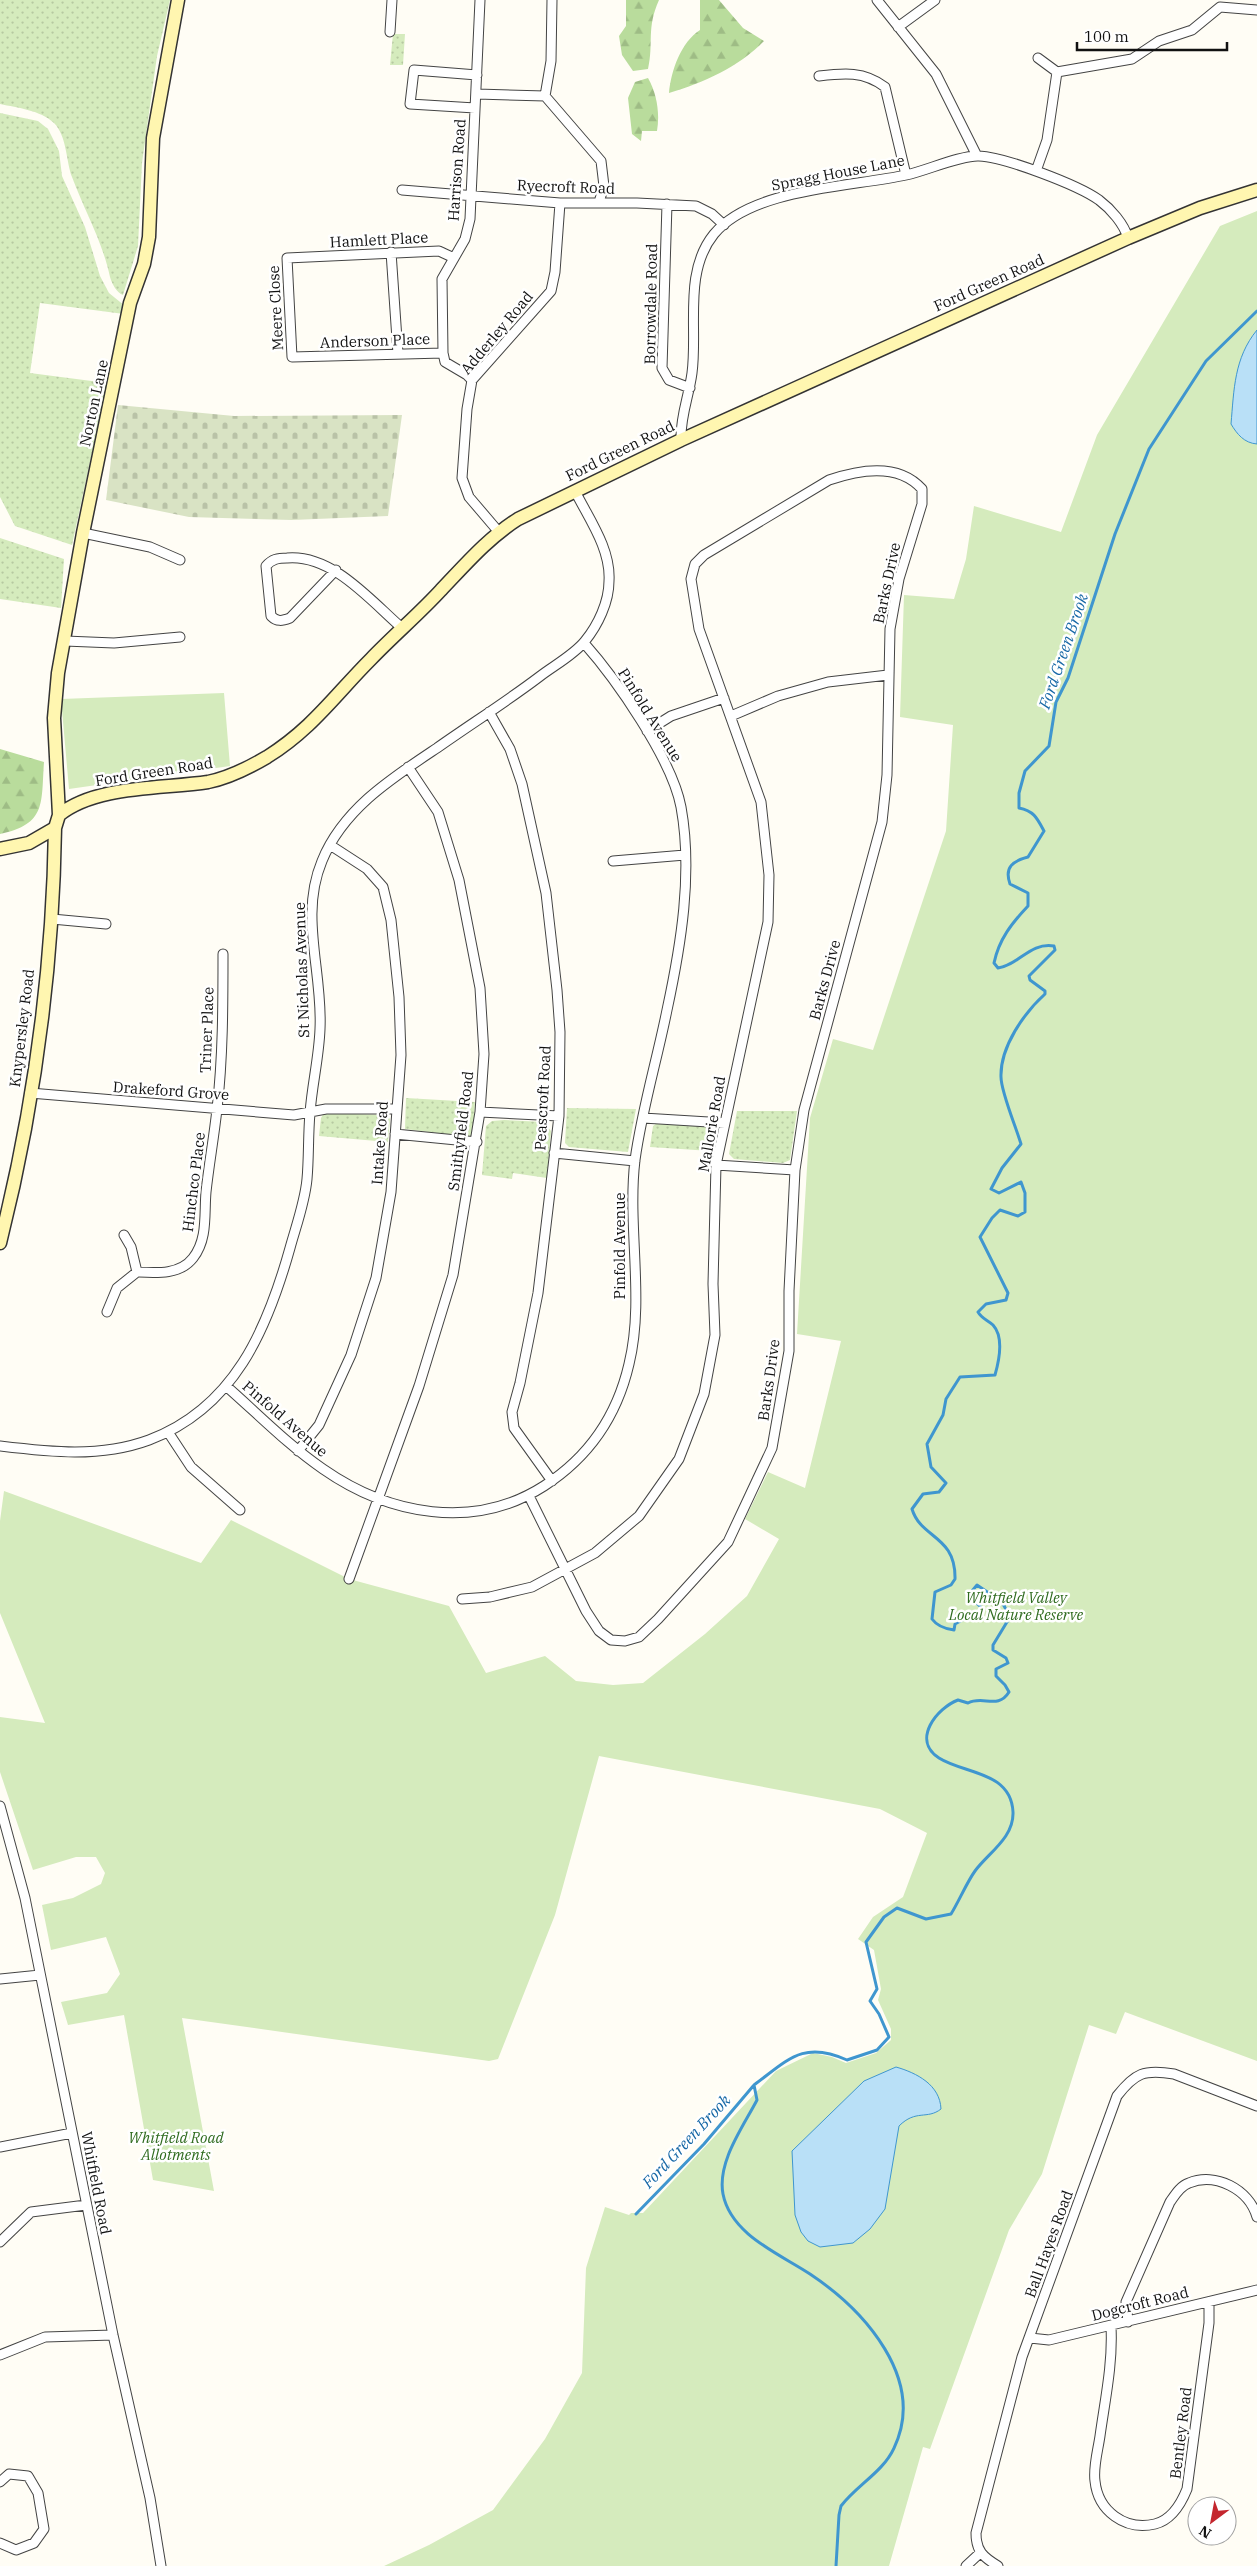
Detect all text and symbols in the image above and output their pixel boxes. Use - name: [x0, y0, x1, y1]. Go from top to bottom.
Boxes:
- scale bar: [1077, 20, 1227, 52]
- text: 100 m: [1084, 27, 1129, 46]
- street label: Harrison Road: [443, 118, 470, 222]
- street label: Spragg House Lane: [770, 150, 906, 195]
- street label: Ryecroft Road: [517, 175, 615, 198]
- street label: Hamlett Place: [329, 227, 429, 252]
- street label: Borrowdale Road: [640, 243, 661, 365]
- street label: Ford Green Road: [931, 250, 1047, 315]
- street label: Meere Close: [264, 265, 287, 351]
- street label: Adderley Road: [456, 287, 537, 378]
- street label: Anderson Place: [320, 329, 430, 352]
- street label: Norton Lane: [75, 358, 112, 448]
- street label: Ford Green Road: [562, 416, 677, 485]
- street label: Barks Drive: [869, 541, 904, 625]
- water label: Ford Green Brook: [1034, 590, 1092, 712]
- street label: Pinfold Avenue: [614, 664, 687, 765]
- street label: Ford Green Road: [94, 753, 214, 790]
- street label: St Nicholas Avenue: [290, 902, 313, 1038]
- street label: Barks Drive: [805, 938, 844, 1022]
- street label: Knypersley Road: [5, 968, 38, 1088]
- street label: Triner Place: [195, 986, 218, 1073]
- street label: Peascroft Road: [530, 1045, 555, 1151]
- street label: Smithyfield Road: [444, 1070, 477, 1192]
- street label: Mallorie Road: [694, 1074, 729, 1174]
- street label: Drakeford Grove: [112, 1077, 230, 1104]
- street label: Intake Road: [367, 1100, 392, 1186]
- street label: Hinchco Place: [178, 1131, 209, 1233]
- street label: Pinfold Avenue: [610, 1192, 629, 1300]
- street label: Barks Drive: [753, 1338, 784, 1422]
- street label: Pinfold Avenue: [239, 1376, 332, 1461]
- park label: Whitfield Valley Local Nature Reserve: [948, 1588, 1083, 1624]
- water label: Ford Green Brook: [637, 2090, 735, 2193]
- park label: Whitfield Road Allotments: [128, 2128, 225, 2164]
- street label: Whitfield Road: [77, 2130, 116, 2236]
- street label: Ball Hayes Road: [1020, 2187, 1077, 2300]
- street label: Dogcroft Road: [1089, 2282, 1190, 2325]
- street label: Bentley Road: [1165, 2386, 1196, 2480]
- north arrow: [1187, 2496, 1237, 2546]
- text: N: [1196, 2521, 1215, 2543]

